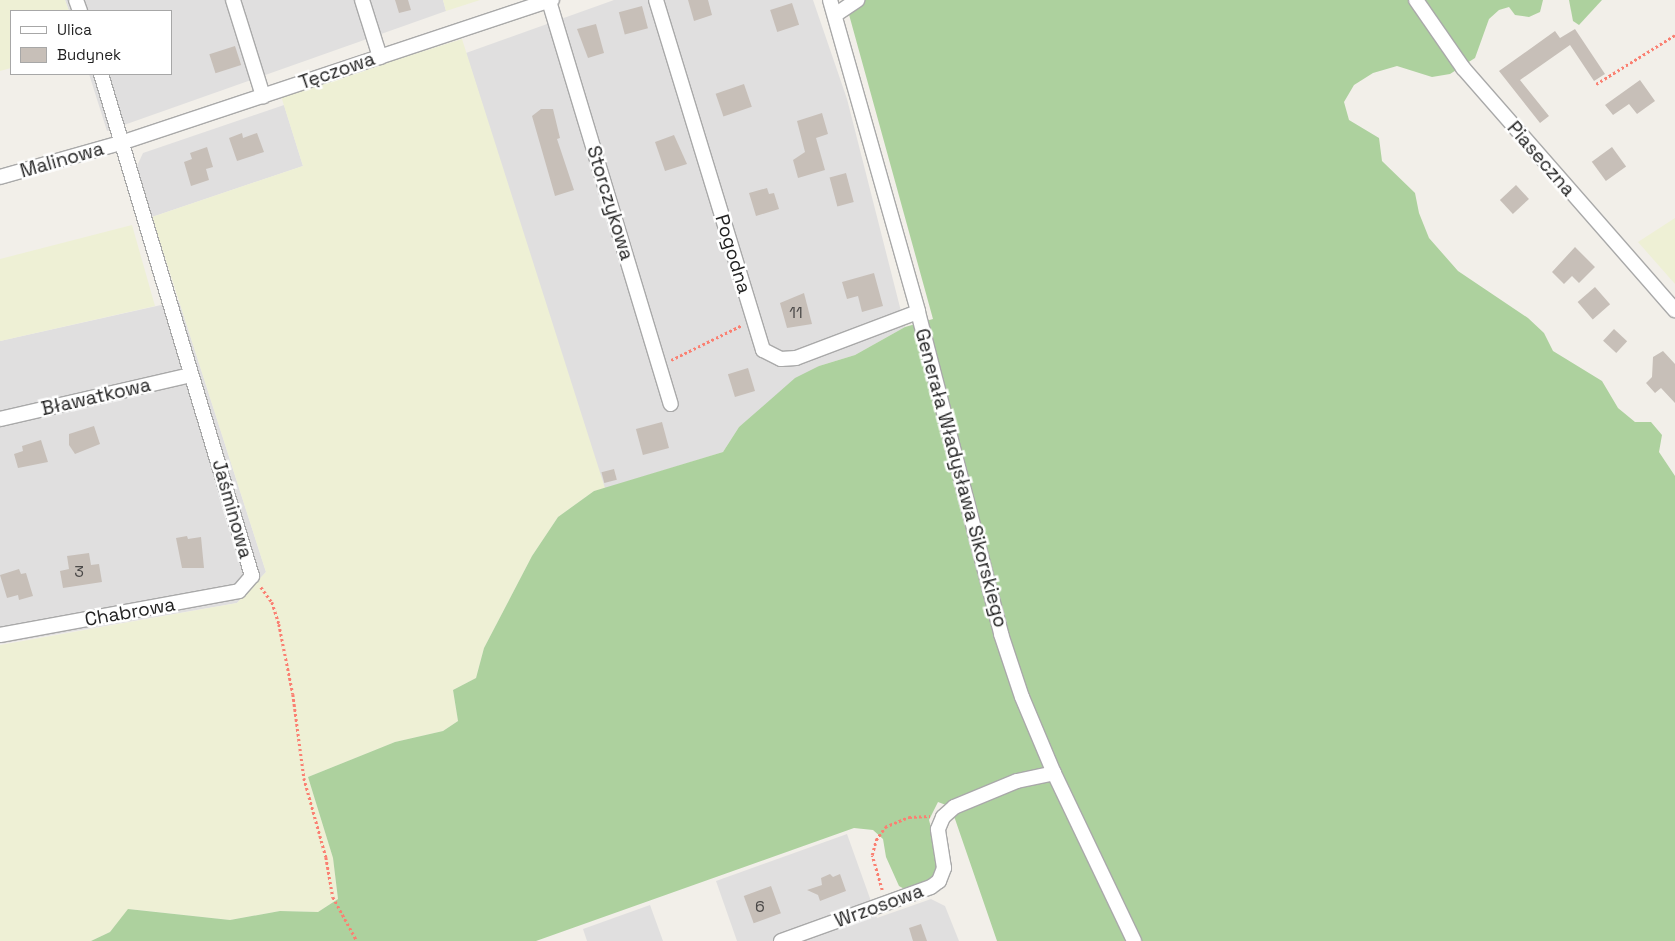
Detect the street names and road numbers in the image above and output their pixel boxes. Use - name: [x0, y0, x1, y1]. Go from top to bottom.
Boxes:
- street label: Tęczowa: [296, 47, 378, 95]
- street label: Piaseczna: [1502, 117, 1580, 201]
- street label: Malinowa: [18, 137, 106, 183]
- street label: Storczykowa: [582, 143, 638, 263]
- street label: Pogodna: [710, 212, 756, 296]
- street label: Generała Władysława Sikorskiego: [910, 326, 1012, 630]
- street label: Bławatkowa: [39, 373, 153, 421]
- street label: Jaśminowa: [207, 457, 257, 561]
- street label: Chabrowa: [83, 593, 177, 631]
- street label: Wrzosowa: [832, 879, 926, 933]

